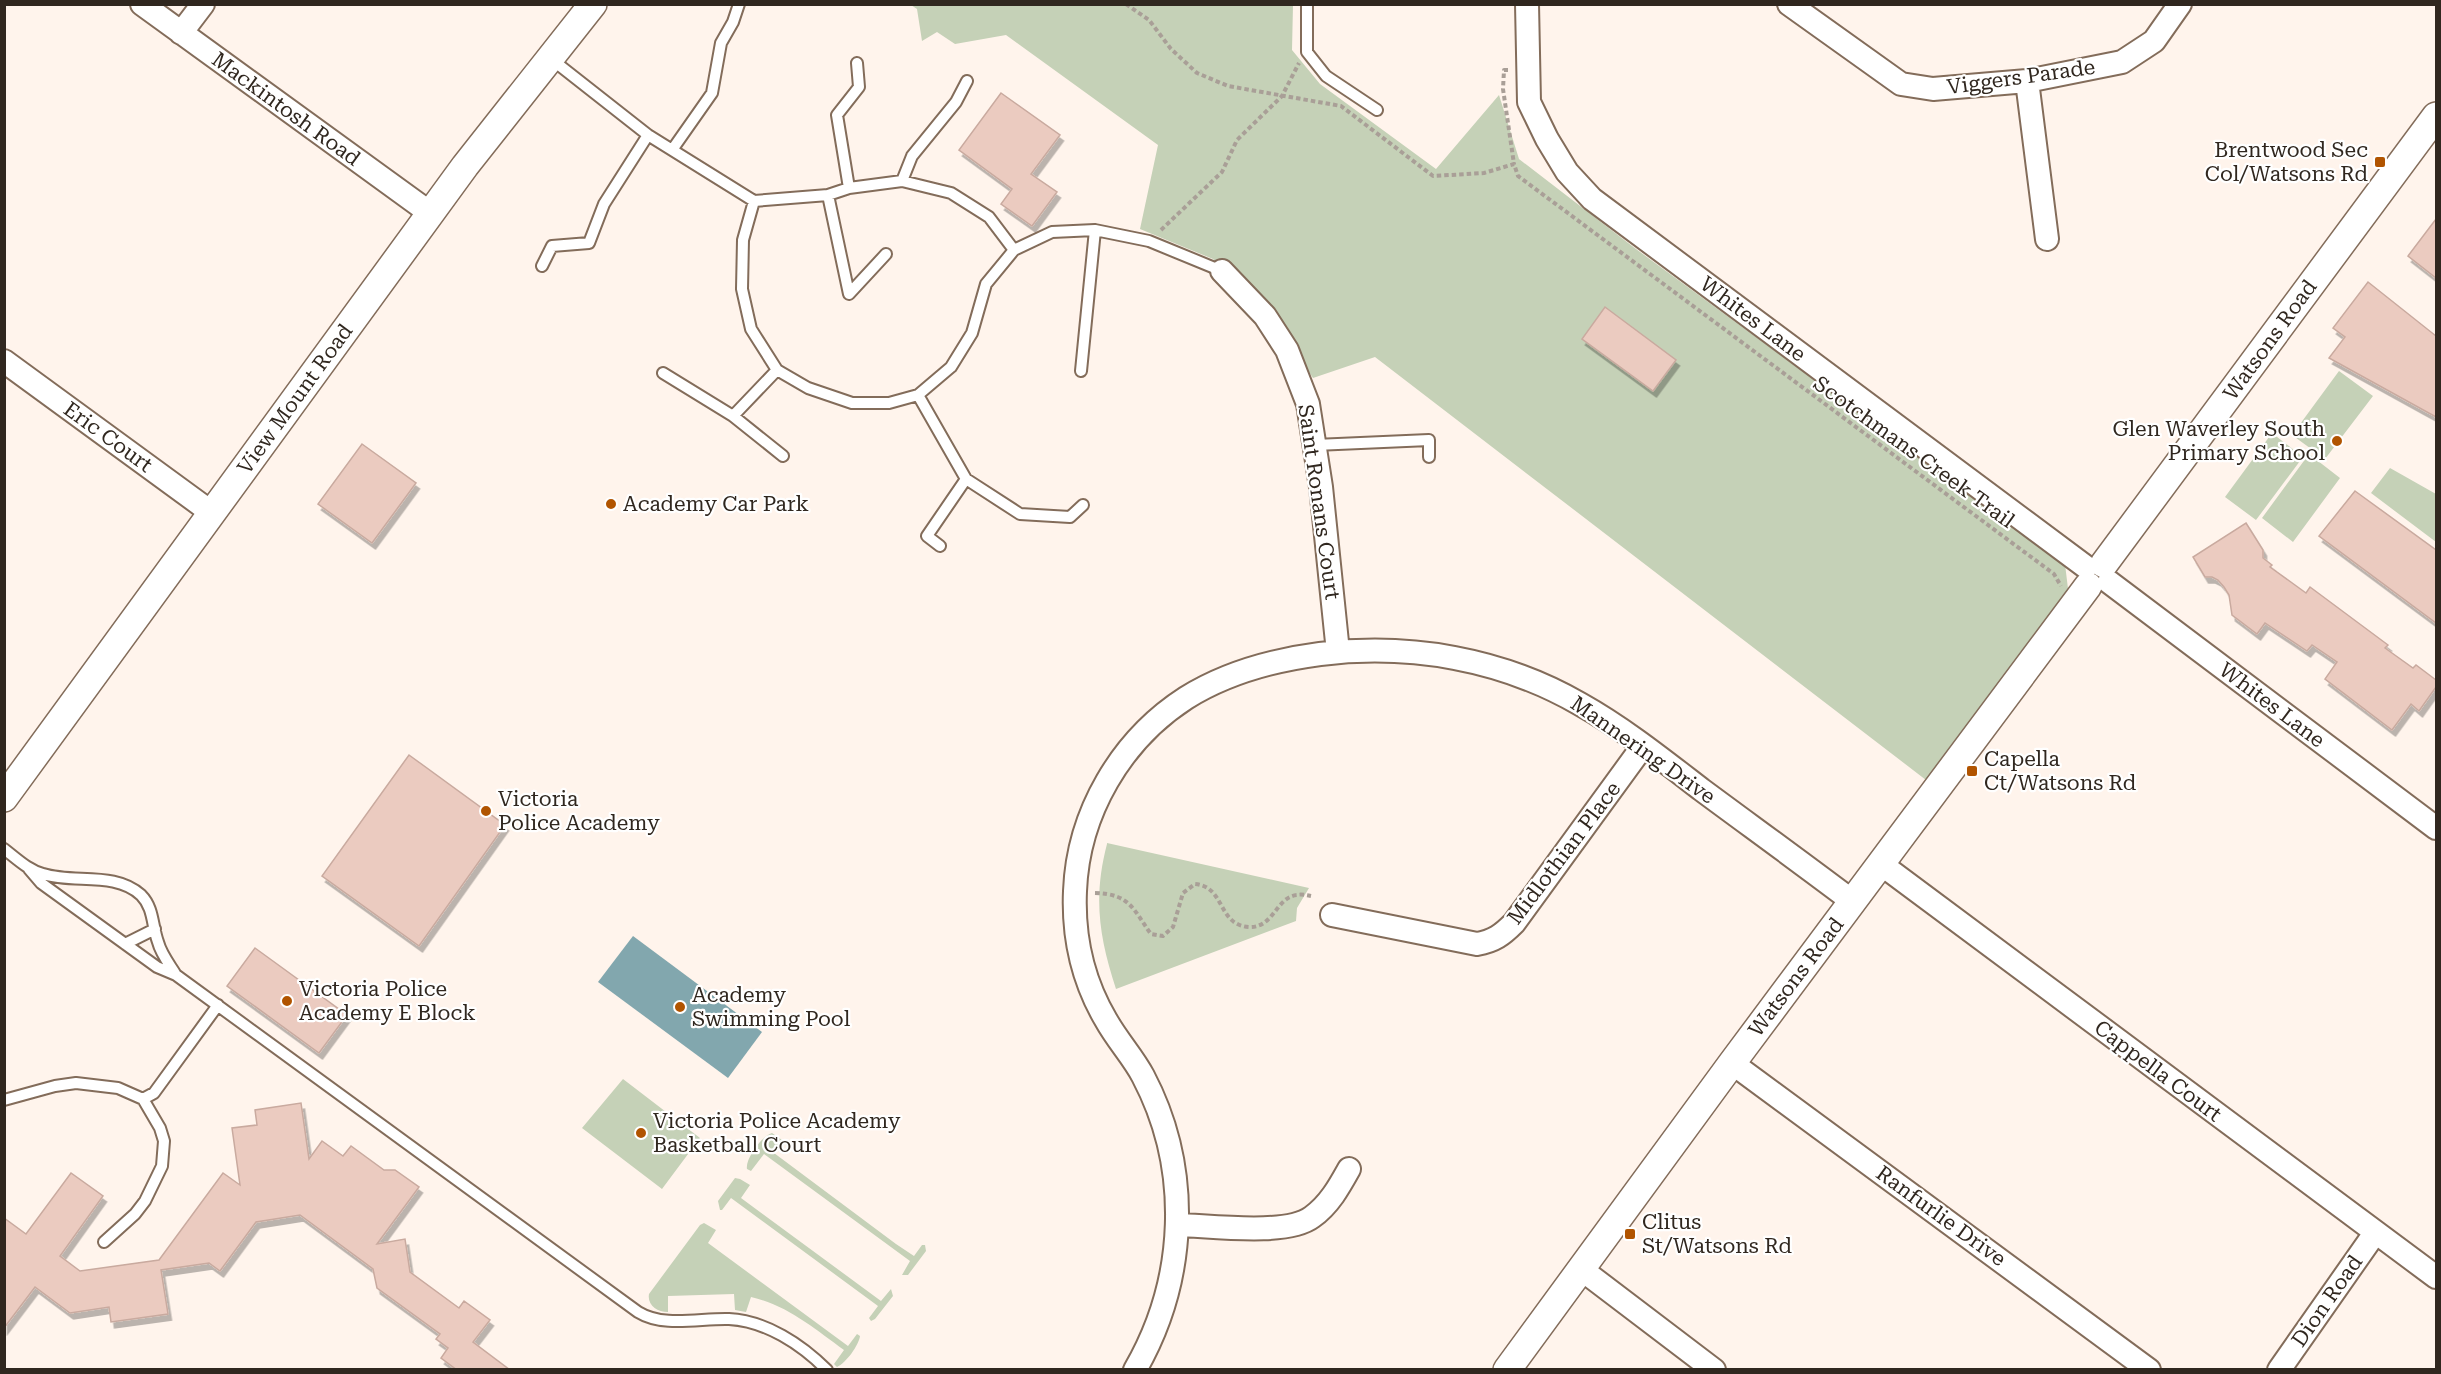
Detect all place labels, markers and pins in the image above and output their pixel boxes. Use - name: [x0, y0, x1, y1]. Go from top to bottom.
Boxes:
- place label: Brentwood Sec Col/Watsons Rd: [2205, 138, 2369, 186]
- marker: Brentwood Sec Col/Watsons Rd: [2373, 155, 2387, 169]
- place label: Glen Waverley South Primary School: [2112, 417, 2326, 465]
- marker: Glen Waverley South Primary School: [2330, 434, 2344, 448]
- place label: Academy Car Park: [623, 492, 809, 516]
- marker: Academy Car Park: [604, 497, 618, 511]
- place label: Capella Ct/Watsons Rd: [1984, 747, 2137, 795]
- marker: Capella Ct/Watsons Rd: [1965, 764, 1979, 778]
- place label: Victoria Police Academy: [498, 787, 660, 835]
- marker: Victoria Police Academy: [479, 804, 493, 818]
- place label: Victoria Police Academy E Block: [299, 977, 476, 1025]
- place label: Academy Swimming Pool: [692, 983, 851, 1031]
- marker: Victoria Police Academy E Block: [280, 994, 294, 1008]
- marker: Academy Swimming Pool: [673, 1000, 687, 1014]
- place label: Victoria Police Academy Basketball Court: [653, 1109, 901, 1157]
- marker: Victoria Police Academy Basketball Court: [634, 1126, 648, 1140]
- place label: Clitus St/Watsons Rd: [1642, 1210, 1792, 1258]
- marker: Clitus St/Watsons Rd: [1623, 1227, 1637, 1241]

